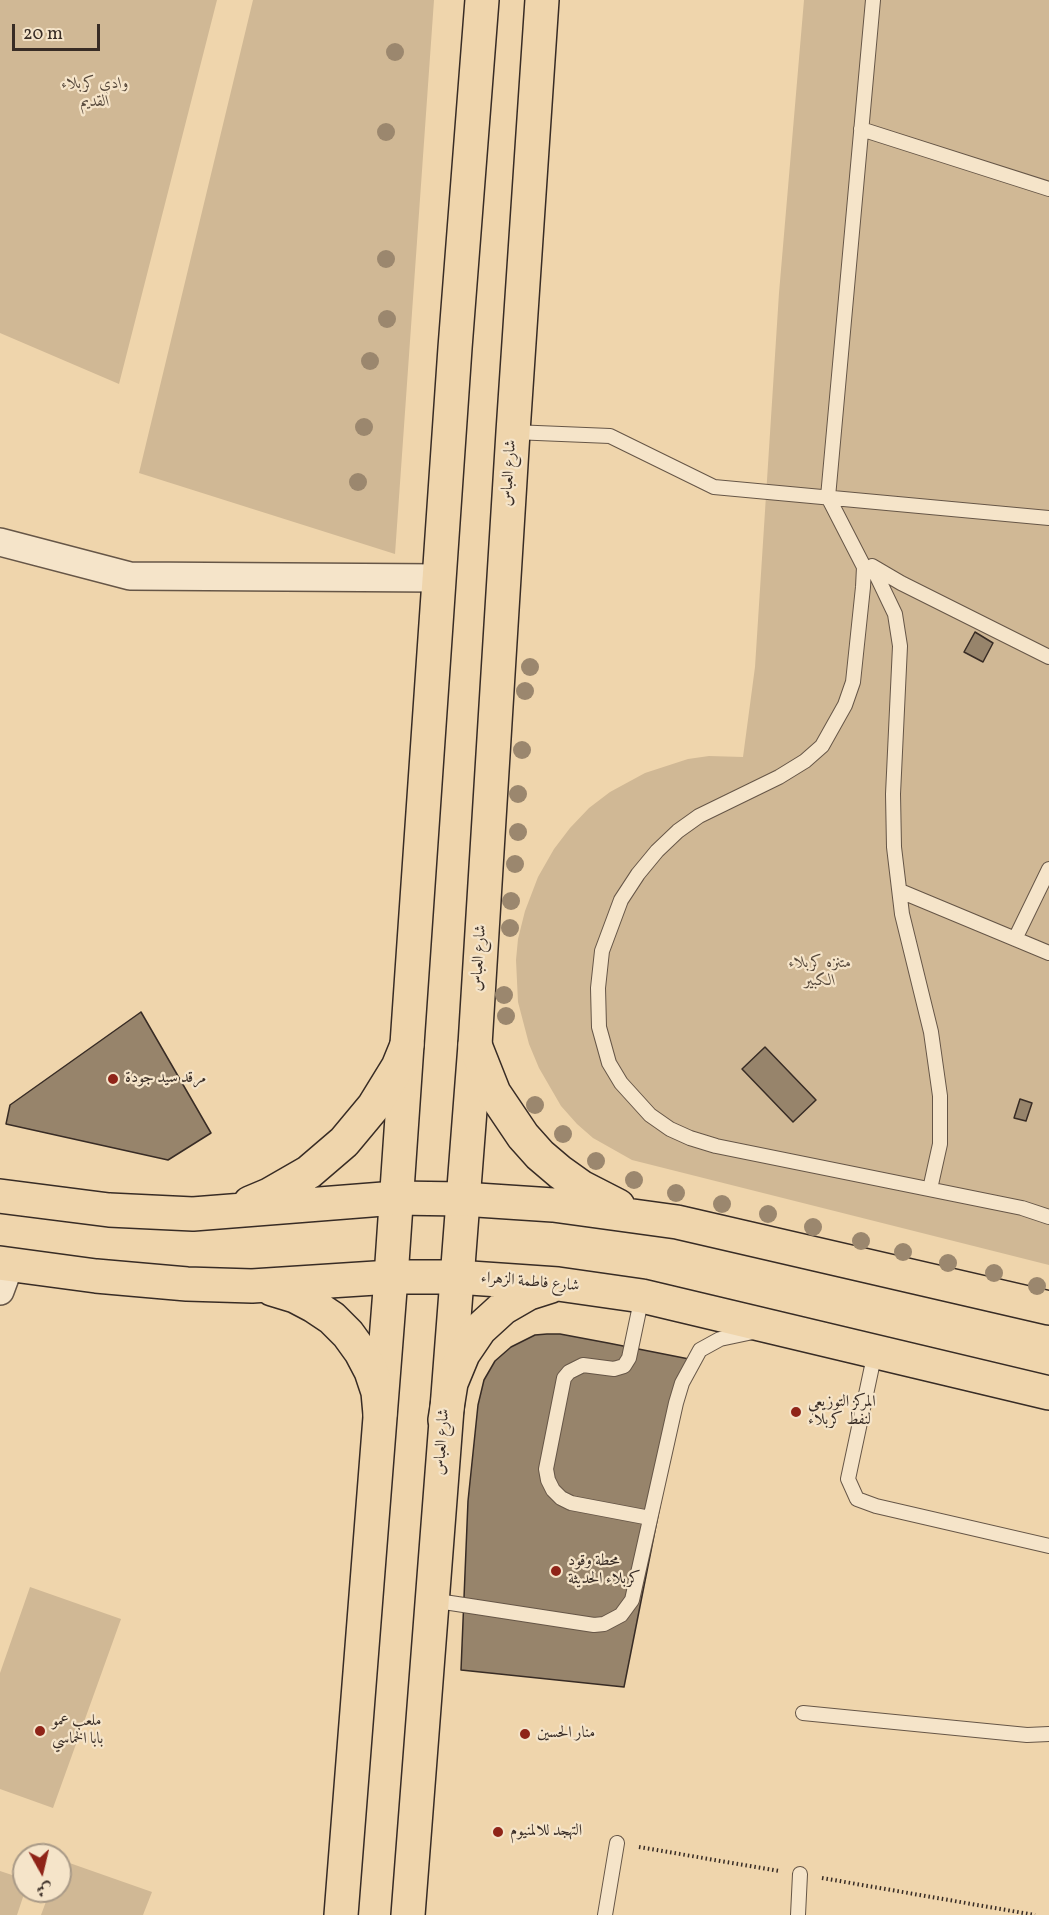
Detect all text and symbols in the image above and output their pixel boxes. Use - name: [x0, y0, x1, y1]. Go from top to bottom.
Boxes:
- scale bar: [15, 12, 104, 50]
- text: 20 m: [23, 22, 63, 47]
- park label: وادي كربلاء القديم: [61, 75, 129, 113]
- street label: شارع العباس: [498, 439, 522, 507]
- street label: شارع العباس: [468, 924, 492, 992]
- park label: متنزه كربلاء الكبير: [789, 954, 851, 992]
- place label: مرقد سيد جودة: [125, 1069, 206, 1089]
- marker: مرقد سيد جودة: [106, 1072, 120, 1086]
- street label: شارع فاطمة الزهراء: [480, 1269, 580, 1297]
- place label: المركز التوزيعي لنفط كربلاء: [808, 1393, 876, 1431]
- marker: المركز التوزيعي لنفط كربلاء: [789, 1405, 803, 1419]
- street label: شارع العباس: [431, 1408, 455, 1476]
- place label: محطة وقود كربلاء الحديثة: [568, 1552, 641, 1590]
- marker: محطة وقود كربلاء الحديثة: [549, 1564, 563, 1578]
- place label: ملعب عمو بابا الخماسي: [52, 1712, 103, 1750]
- marker: ملعب عمو بابا الخماسي: [33, 1724, 47, 1738]
- place label: منار الحسين: [537, 1724, 595, 1744]
- marker: منار الحسين: [518, 1727, 532, 1741]
- place label: التهجد للالمنيوم: [510, 1822, 582, 1842]
- marker: التهجد للالمنيوم: [491, 1825, 505, 1839]
- north arrow: [12, 1843, 72, 1903]
- text: ش: [35, 1877, 54, 1901]

